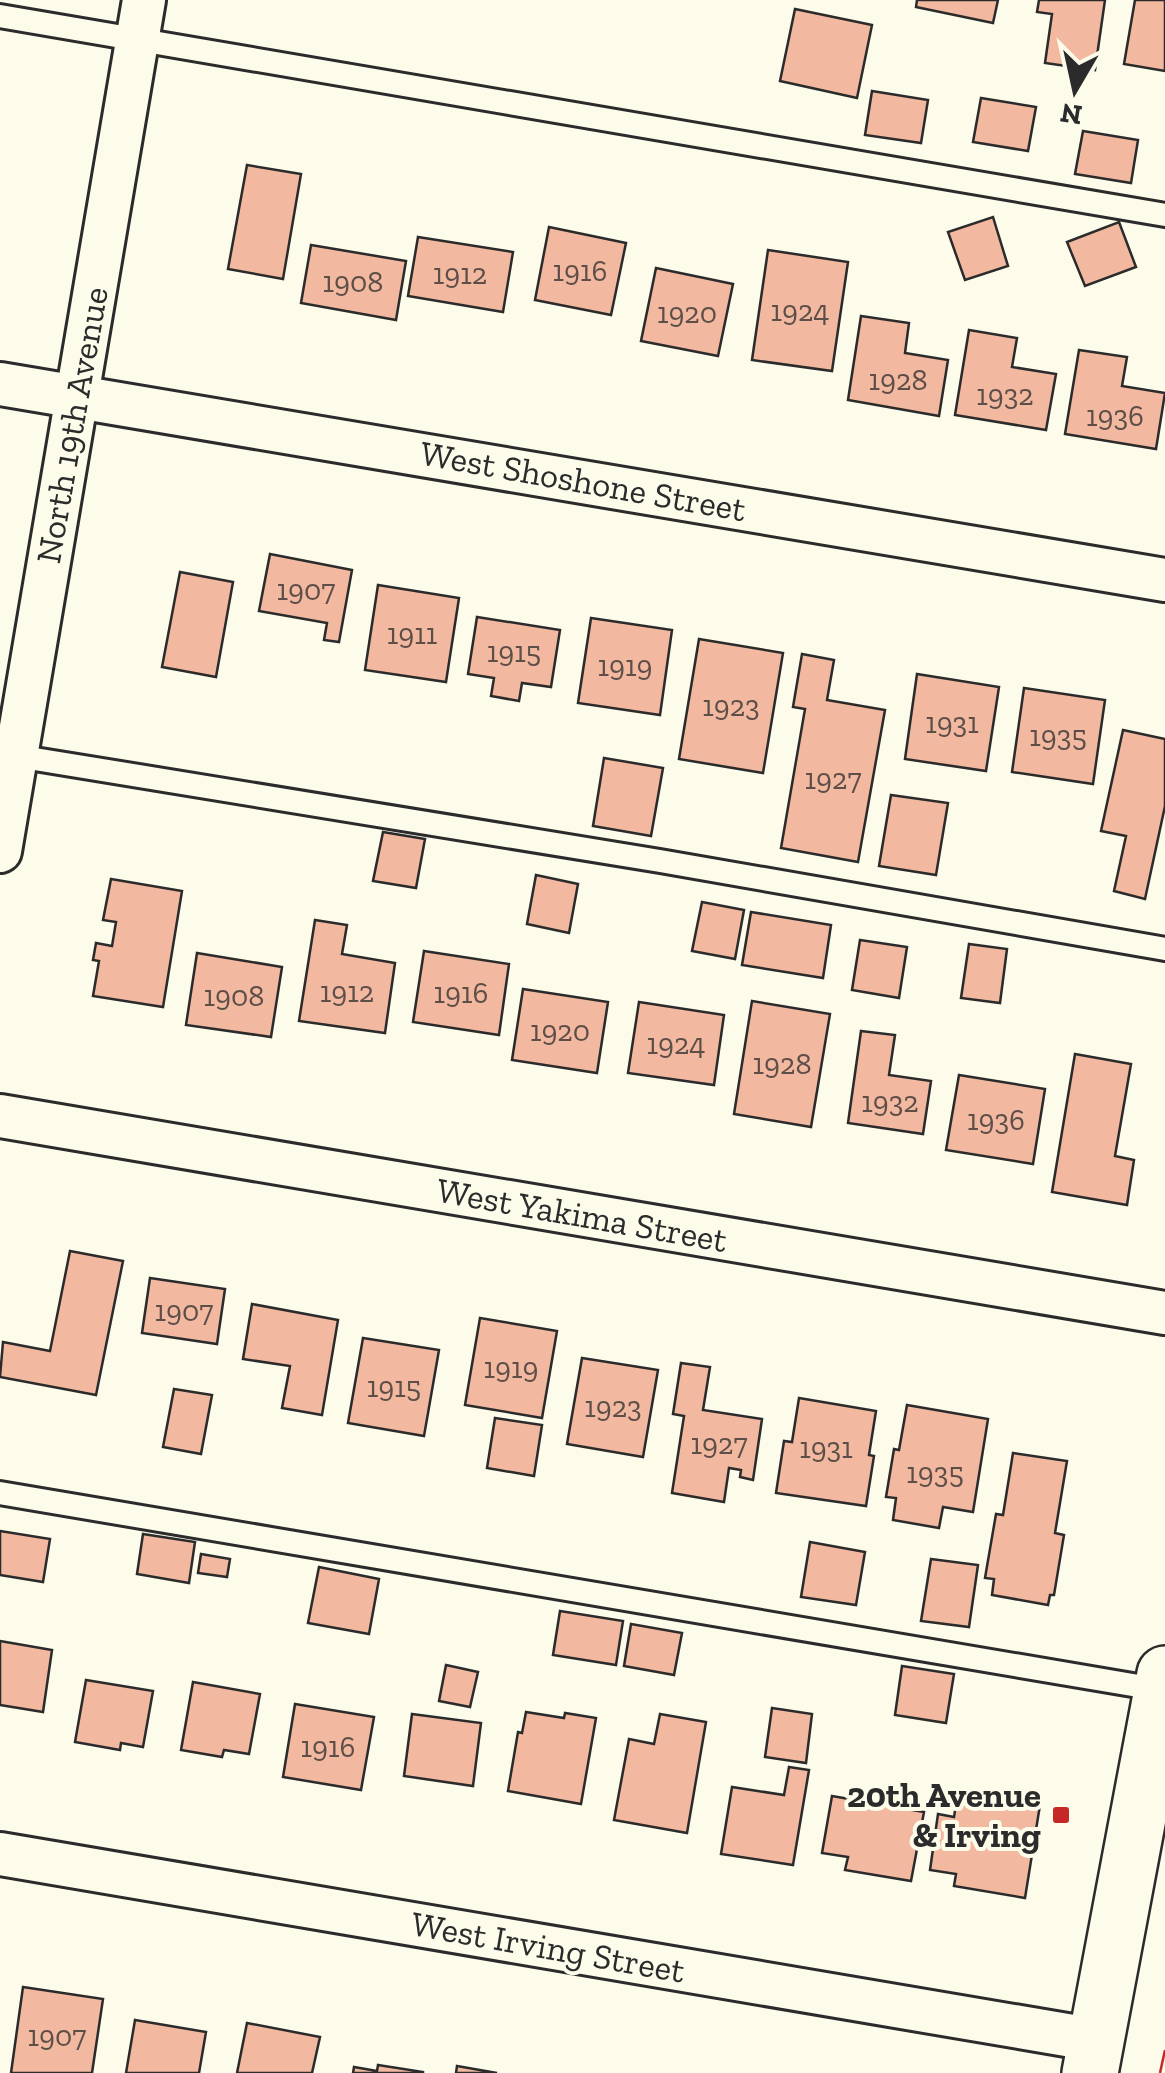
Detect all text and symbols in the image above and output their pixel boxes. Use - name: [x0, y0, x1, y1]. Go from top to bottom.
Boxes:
- north arrow: [1025, 40, 1125, 140]
- text: N: [1058, 96, 1084, 132]
- house number: 1916: [553, 253, 607, 289]
- house number: 1912: [433, 256, 487, 292]
- house number: 1908: [323, 264, 383, 300]
- street label: North 19th Avenue: [27, 283, 117, 567]
- house number: 1924: [770, 293, 830, 329]
- house number: 1920: [657, 295, 717, 331]
- house number: 1928: [868, 362, 928, 398]
- house number: 1932: [976, 377, 1034, 413]
- house number: 1936: [1086, 398, 1144, 434]
- street label: West Shoshone Street: [417, 432, 749, 530]
- house number: 1907: [277, 572, 335, 608]
- house number: 1911: [387, 616, 437, 652]
- house number: 1915: [487, 634, 541, 670]
- house number: 1919: [598, 648, 652, 684]
- house number: 1923: [702, 688, 760, 724]
- house number: 1931: [925, 705, 979, 741]
- house number: 1935: [1029, 718, 1087, 754]
- house number: 1927: [804, 761, 862, 797]
- house number: 1912: [320, 974, 374, 1010]
- house number: 1916: [434, 975, 488, 1011]
- house number: 1908: [204, 978, 264, 1014]
- house number: 1920: [530, 1013, 590, 1049]
- house number: 1924: [646, 1026, 706, 1062]
- house number: 1928: [752, 1046, 812, 1082]
- house number: 1932: [861, 1084, 919, 1120]
- house number: 1936: [967, 1102, 1025, 1138]
- street label: West Yakima Street: [434, 1169, 730, 1261]
- house number: 1907: [155, 1293, 213, 1329]
- house number: 1919: [484, 1350, 538, 1386]
- house number: 1915: [367, 1369, 421, 1405]
- house number: 1923: [584, 1389, 642, 1425]
- house number: 1927: [690, 1426, 748, 1462]
- house number: 1931: [799, 1430, 853, 1466]
- house number: 1935: [906, 1455, 964, 1491]
- house number: 1916: [301, 1729, 355, 1765]
- place label: 20th Avenue & Irving: [847, 1774, 1041, 1856]
- marker: 20th Avenue & Irving: [1050, 1804, 1072, 1826]
- street label: West Irving Street: [408, 1902, 688, 1992]
- house number: 1907: [28, 2018, 86, 2054]

